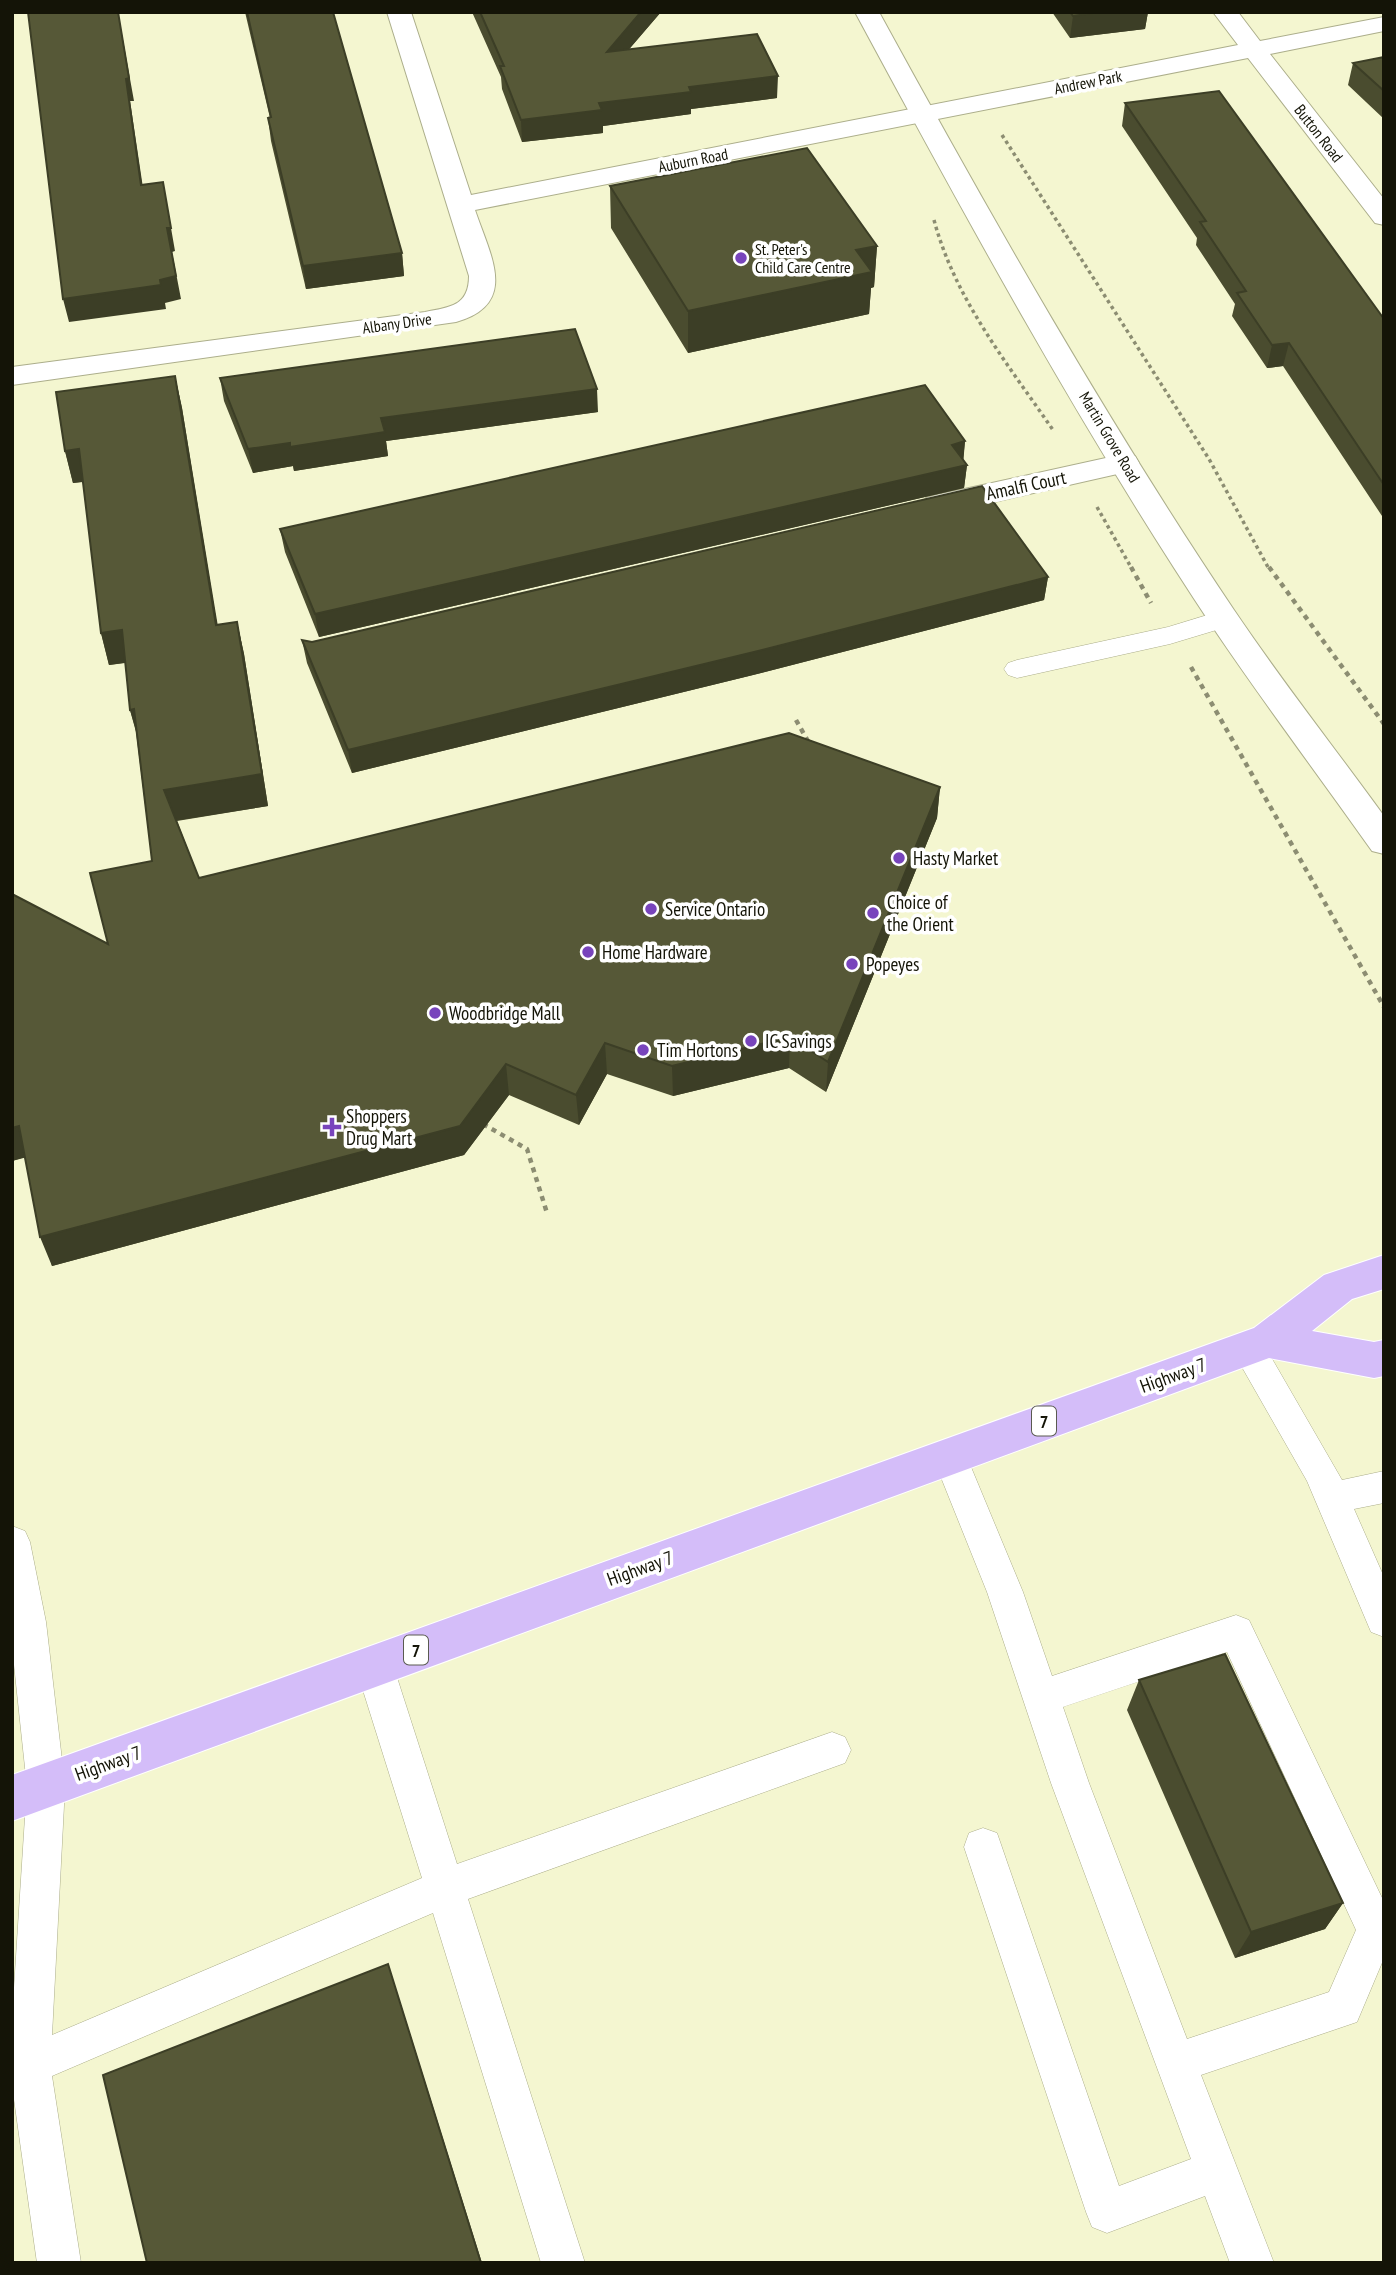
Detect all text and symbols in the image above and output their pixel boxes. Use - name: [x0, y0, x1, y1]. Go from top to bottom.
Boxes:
- street label: Andrew Park: [1052, 65, 1124, 98]
- street label: Button Road: [1290, 100, 1348, 166]
- street label: Auburn Road: [656, 143, 730, 177]
- place label: St. Peter's Child Care Centre: [755, 239, 851, 277]
- marker: St. Peter's Child Care Centre: [733, 250, 749, 266]
- street label: Albany Drive: [361, 308, 433, 338]
- street label: Martin Grove Road: [1075, 388, 1145, 486]
- street label: Amalfi Court: [984, 465, 1069, 505]
- place label: Hasty Market: [913, 846, 999, 870]
- marker: Hasty Market: [891, 850, 907, 866]
- place label: Choice of the Orient: [887, 890, 954, 936]
- place label: Service Ontario: [665, 897, 765, 921]
- marker: Service Ontario: [643, 901, 659, 917]
- marker: Choice of the Orient: [865, 905, 881, 921]
- place label: Home Hardware: [602, 940, 708, 964]
- marker: Home Hardware: [580, 944, 596, 960]
- place label: Popeyes: [866, 952, 919, 976]
- marker: Popeyes: [844, 956, 860, 972]
- place label: Woodbridge Mall: [449, 1001, 561, 1025]
- marker: Woodbridge Mall: [427, 1005, 443, 1021]
- place label: IC Savings: [765, 1029, 832, 1053]
- marker: IC Savings: [743, 1033, 759, 1049]
- place label: Tim Hortons: [657, 1038, 738, 1062]
- marker: Tim Hortons: [635, 1042, 651, 1058]
- place label: Shoppers Drug Mart: [346, 1104, 413, 1150]
- marker: Shoppers Drug Mart: [324, 1119, 340, 1135]
- street label: Highway 7: [1137, 1352, 1209, 1398]
- road number: 7: [1032, 1406, 1056, 1436]
- street label: Highway 7: [604, 1545, 676, 1591]
- road number: 7: [404, 1636, 428, 1665]
- street label: Highway 7: [72, 1740, 144, 1786]

